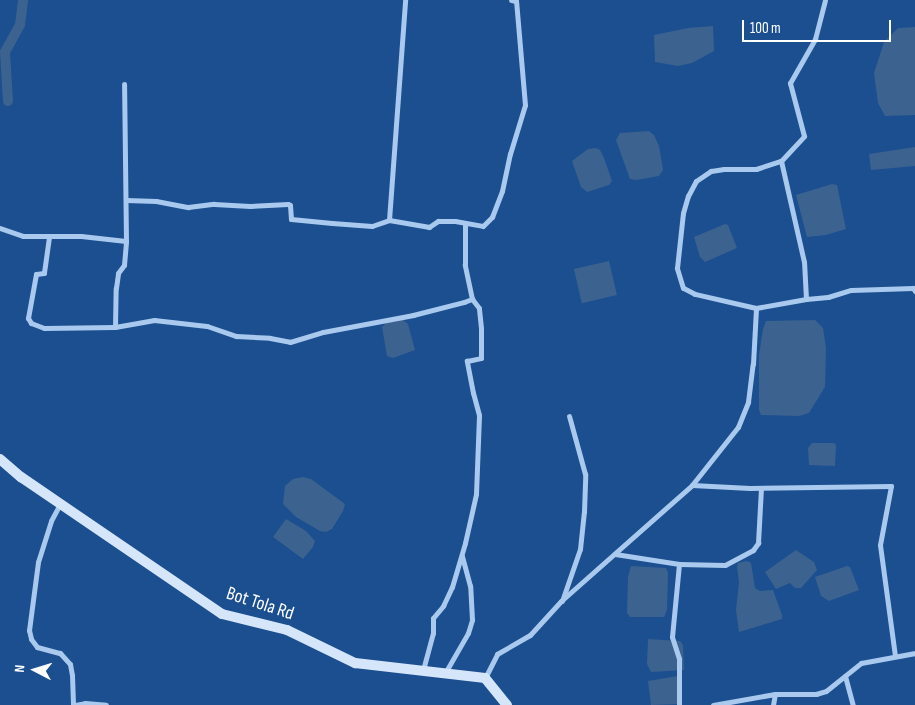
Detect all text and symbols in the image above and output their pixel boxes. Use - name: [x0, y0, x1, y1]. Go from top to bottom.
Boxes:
- scale bar: [745, 10, 894, 42]
- text: 100 m: [750, 19, 781, 38]
- street label: Bot Tola Rd: [223, 582, 297, 626]
- north arrow: [10, 645, 60, 695]
- text: N: [11, 664, 28, 673]

